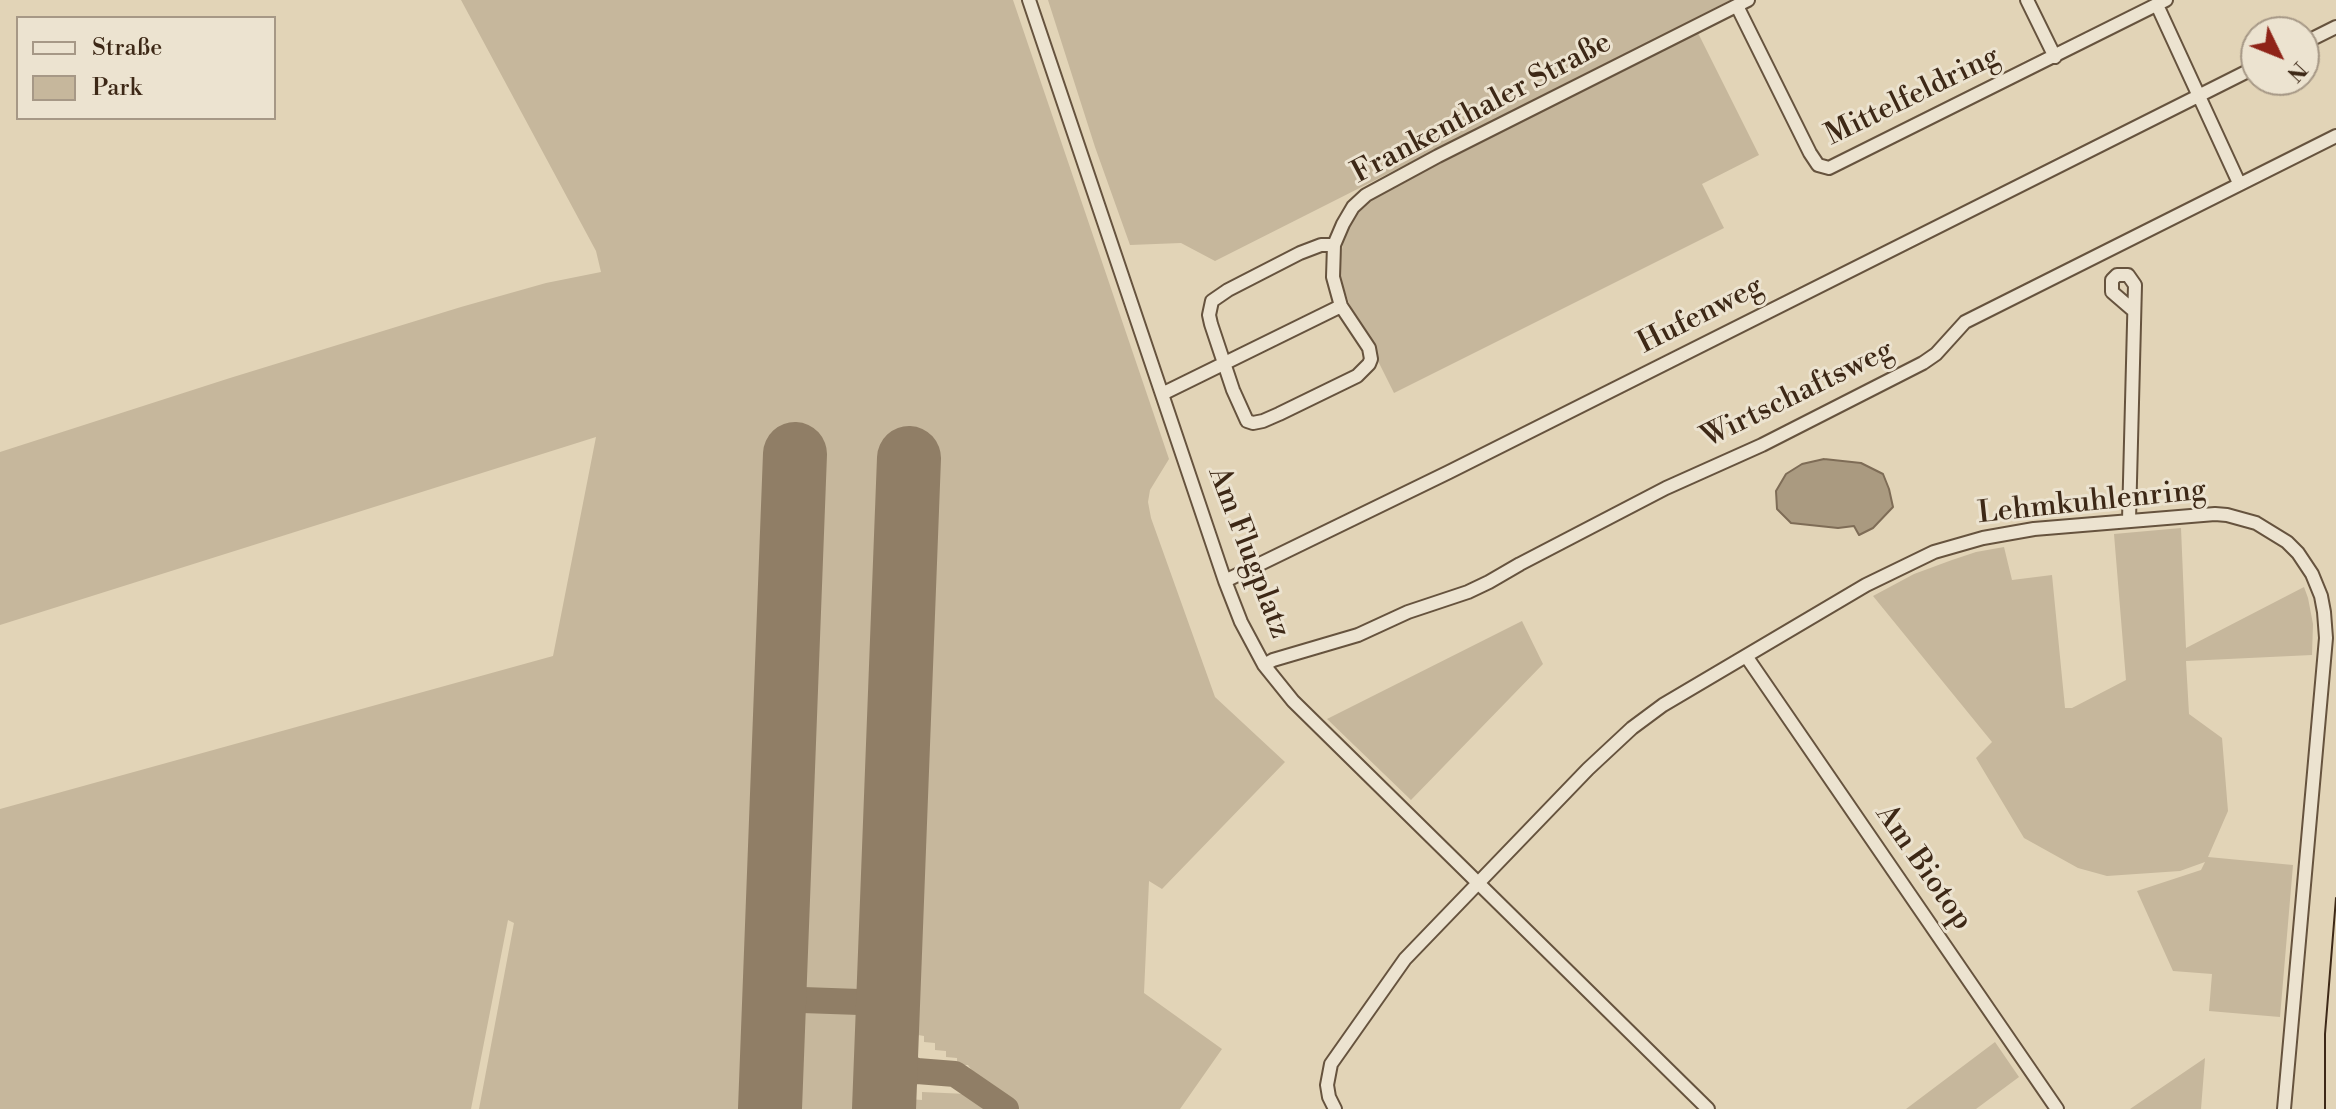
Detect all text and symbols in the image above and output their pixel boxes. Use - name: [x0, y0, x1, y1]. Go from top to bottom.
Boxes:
- legend: [16, 16, 276, 120]
- north arrow: [2240, 16, 2320, 96]
- street label: Frankenthaler Straße: [1346, 25, 1618, 193]
- text: Straße: [92, 33, 162, 63]
- street label: Mittelfeldring: [1820, 39, 2006, 155]
- text: N: [2281, 56, 2312, 87]
- text: Park: [92, 73, 142, 103]
- street label: Hufenweg: [1632, 269, 1770, 363]
- street label: Wirtschaftsweg: [1696, 333, 1900, 457]
- street label: Am Flugplatz: [1199, 462, 1297, 644]
- street label: Lehmkuhlenring: [1976, 473, 2208, 533]
- street label: Am Biotop: [1867, 798, 1979, 938]

